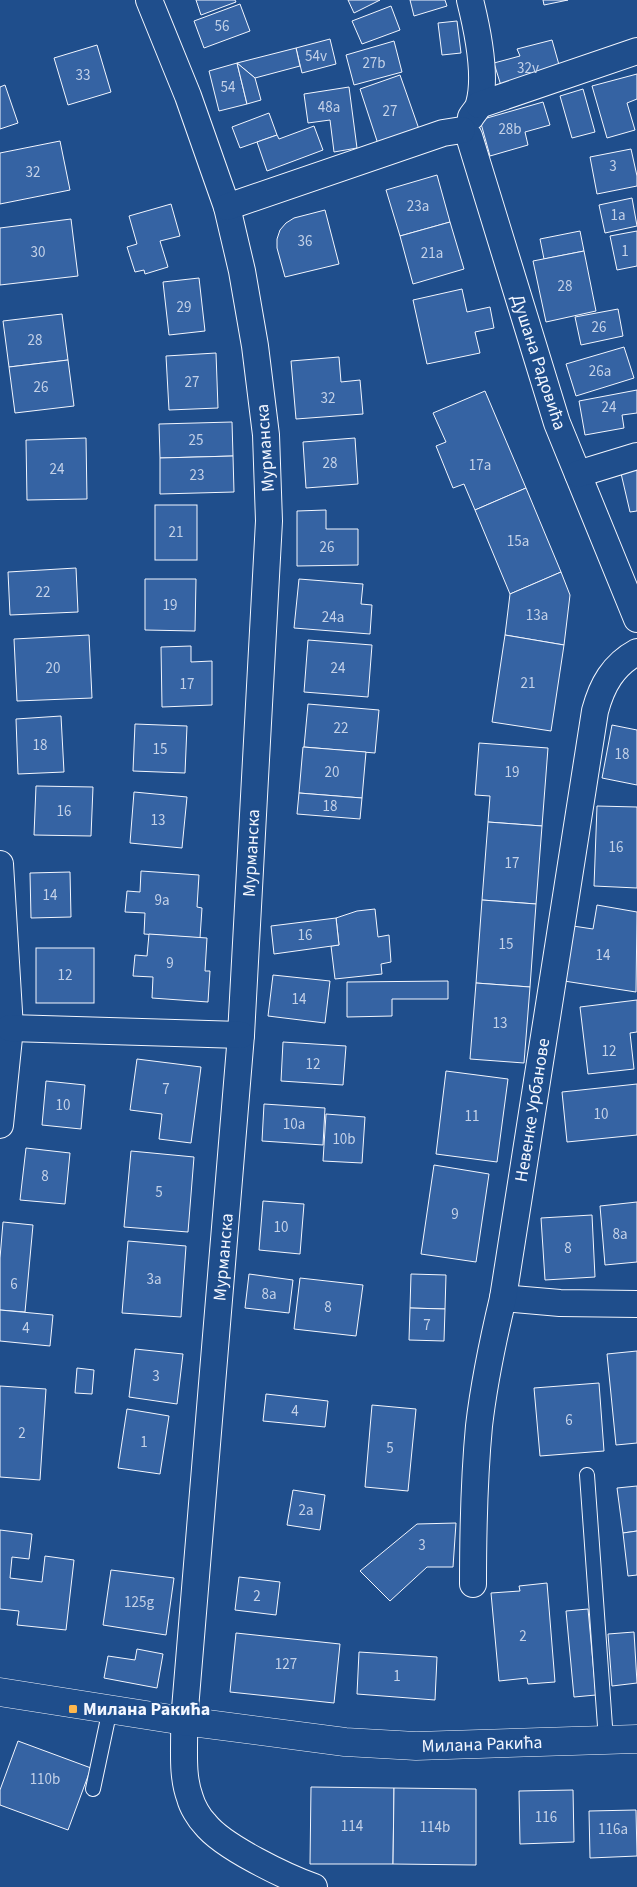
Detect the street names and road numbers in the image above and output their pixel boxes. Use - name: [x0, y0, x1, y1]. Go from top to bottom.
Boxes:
- street label: Душана Радовића: [505, 291, 572, 433]
- street label: Мурманска: [250, 403, 281, 493]
- street label: Мурманска: [237, 808, 266, 898]
- street label: Невенке Урбанове: [509, 1036, 556, 1184]
- street label: Мурманска: [207, 1212, 240, 1302]
- street label: Милана Ракића: [421, 1730, 543, 1759]

